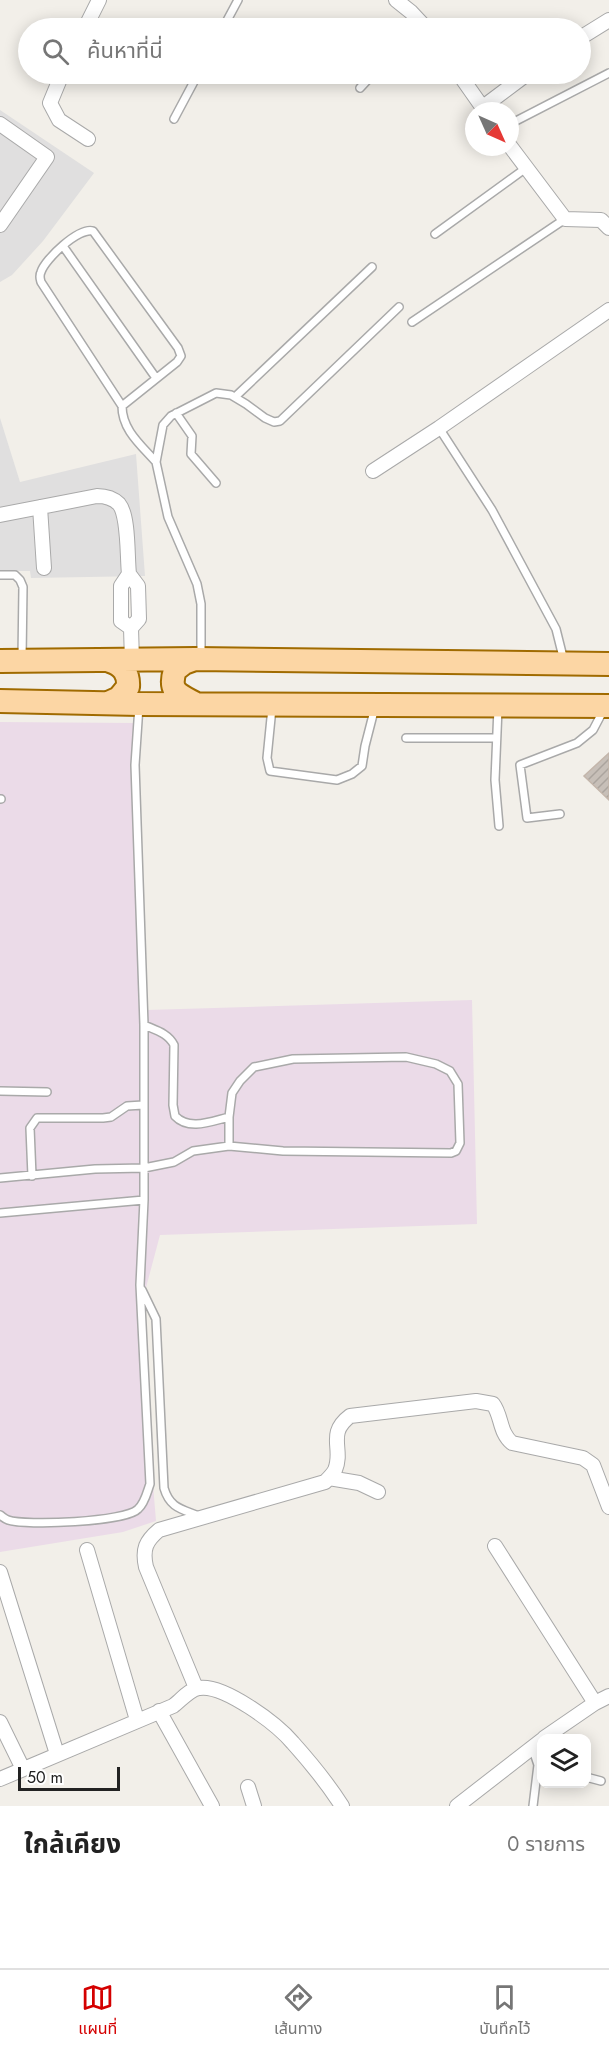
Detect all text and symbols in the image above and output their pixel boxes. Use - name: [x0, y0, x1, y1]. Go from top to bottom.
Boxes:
- search box: [18, 18, 591, 84]
- text: ค้นหาที่นี่: [87, 34, 163, 66]
- icon: search: [39, 35, 72, 68]
- north arrow: [465, 102, 519, 156]
- map controls: [537, 1734, 591, 1788]
- button: layers: [537, 1734, 591, 1788]
- scale bar: [18, 1764, 120, 1792]
- text: 50 m: [27, 1766, 63, 1789]
- text: ใกล้เคียง: [24, 1825, 121, 1863]
- text: 0 รายการ: [507, 1830, 585, 1859]
- tab: แผนที่: [78, 1981, 117, 2041]
- tab: เส้นทาง: [274, 1981, 322, 2041]
- tab: บันทึกไว้: [479, 1981, 531, 2041]

